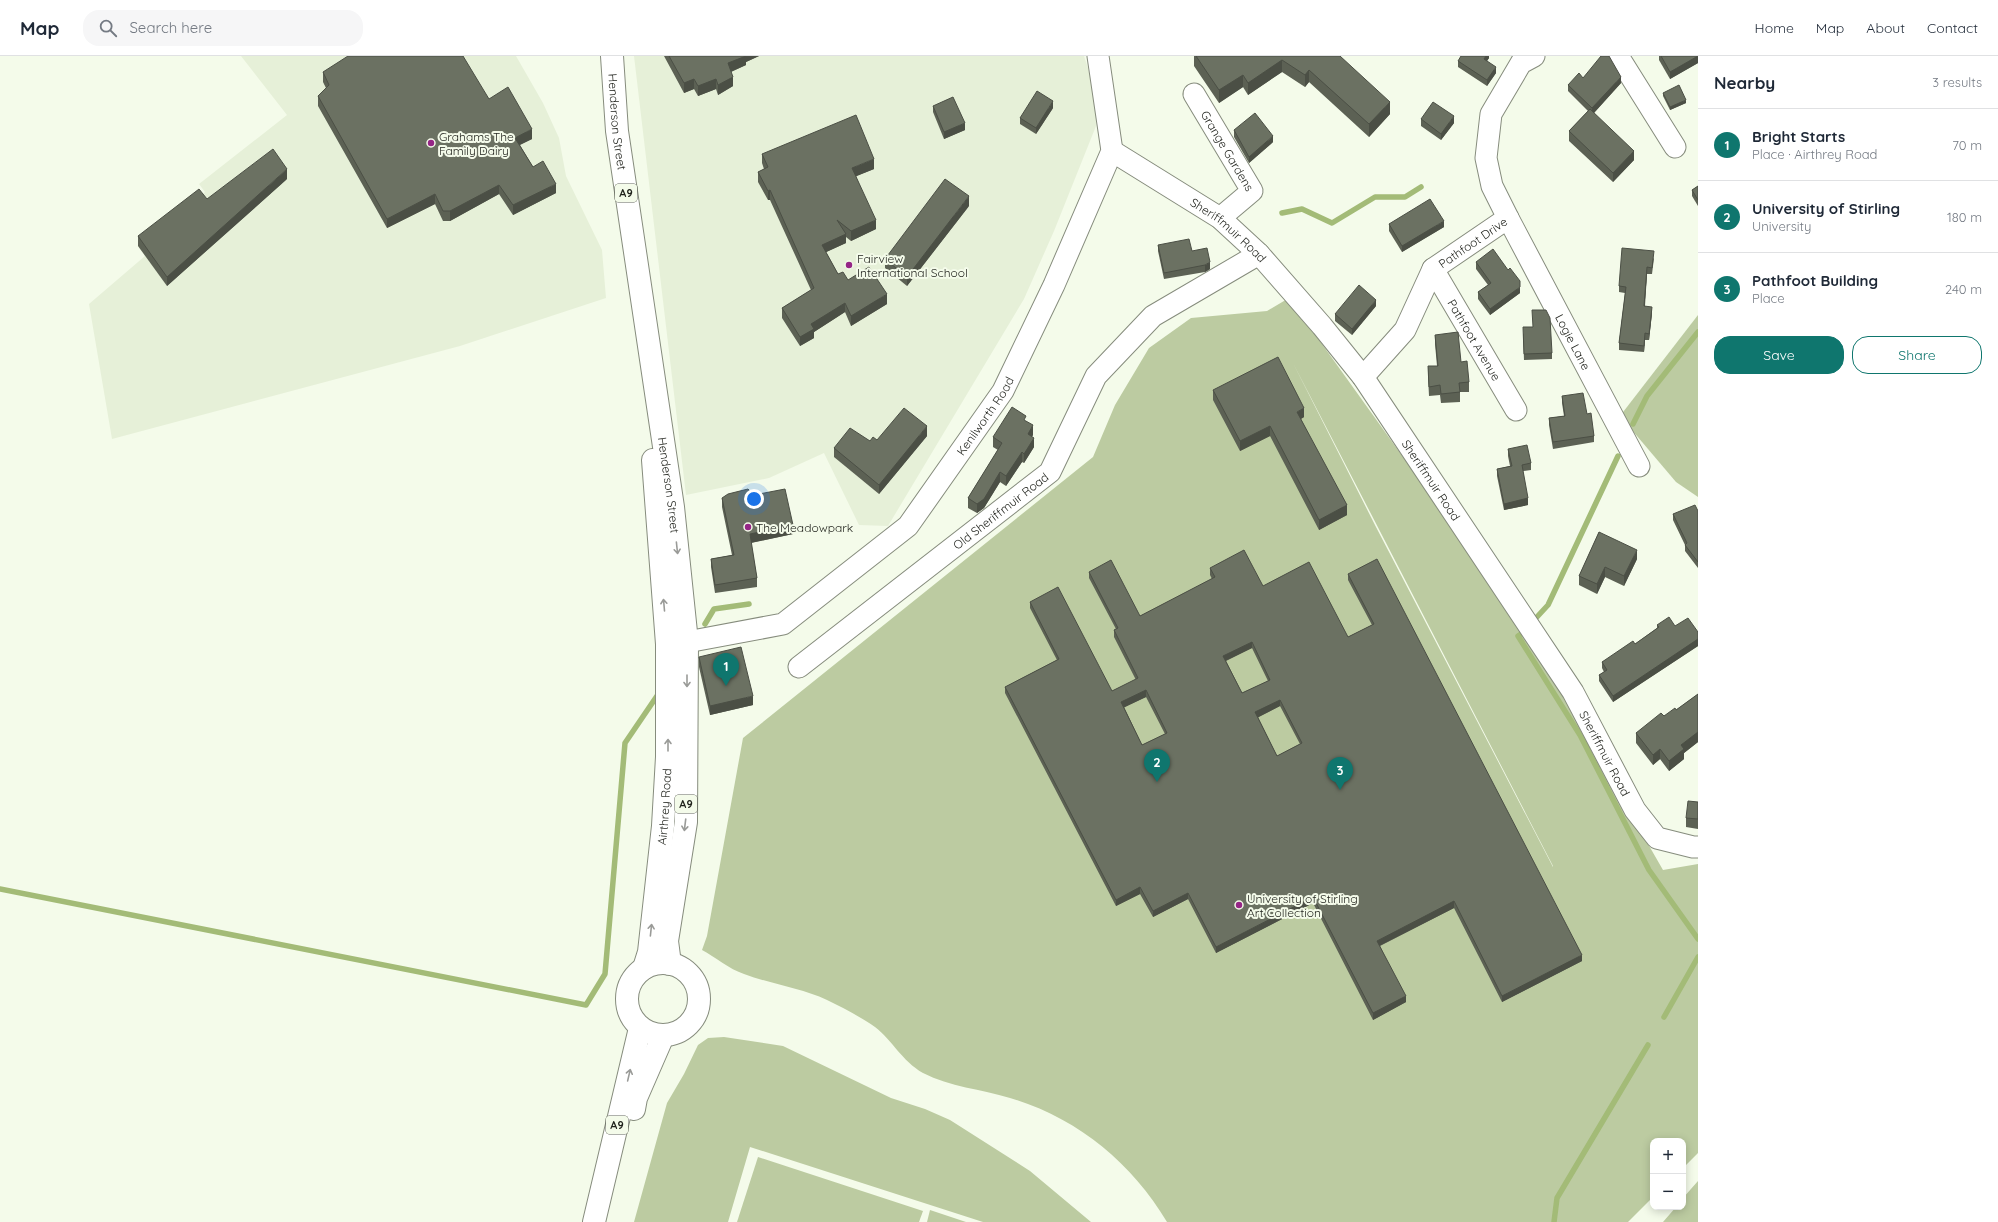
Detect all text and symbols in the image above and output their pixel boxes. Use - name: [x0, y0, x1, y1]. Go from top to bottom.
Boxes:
- search box: [83, 10, 363, 46]
- text: Map: [20, 16, 59, 40]
- icon: search: [97, 17, 119, 39]
- text: Search here: [129, 18, 212, 37]
- text: Home: [1755, 19, 1794, 37]
- text: Map: [1816, 19, 1844, 37]
- text: About: [1866, 19, 1905, 37]
- text: Contact: [1927, 19, 1978, 37]
- text: Nearby: [1714, 72, 1775, 93]
- street label: Henderson Street: [606, 73, 630, 171]
- text: 3 results: [1932, 74, 1982, 90]
- street label: Grange Gardens: [1198, 108, 1258, 194]
- text: Bright Starts: [1752, 127, 1845, 146]
- place label: Grahams The Family Dairy: [439, 129, 514, 158]
- text: 1: [1724, 137, 1730, 153]
- text: 70 m: [1952, 137, 1982, 153]
- marker: Grahams The Family Dairy: [426, 138, 436, 148]
- text: Place · Airthrey Road: [1752, 146, 1878, 162]
- road number: A9: [615, 184, 637, 202]
- street label: Sheriffmuir Road: [1188, 194, 1270, 265]
- text: University of Stirling: [1752, 199, 1900, 218]
- text: 2: [1723, 209, 1731, 225]
- text: 180 m: [1947, 209, 1982, 225]
- street label: Pathfoot Drive: [1435, 213, 1510, 271]
- text: University: [1752, 218, 1811, 234]
- place label: Fairview International School: [857, 251, 968, 280]
- marker: Fairview International School: [844, 260, 854, 270]
- text: Pathfoot Building: [1752, 271, 1878, 290]
- text: 3: [1724, 281, 1730, 297]
- text: 240 m: [1945, 281, 1982, 297]
- text: Place: [1752, 290, 1785, 306]
- street label: Pathfoot Avenue: [1445, 296, 1505, 383]
- street label: Logie Lane: [1552, 311, 1594, 373]
- button: Save: [1714, 336, 1844, 374]
- button: Share: [1852, 336, 1982, 374]
- street label: Kenilworth Road: [953, 374, 1016, 458]
- street label: Henderson Street: [655, 436, 683, 534]
- street label: Sheriffmuir Road: [1399, 437, 1464, 523]
- street label: Old Sheriffmuir Road: [950, 469, 1051, 552]
- your location: [744, 489, 764, 509]
- place label: The Meadowpark: [756, 520, 853, 535]
- marker: The Meadowpark: [743, 522, 753, 532]
- one-way arrow: [674, 541, 681, 554]
- one-way arrow: [660, 599, 667, 612]
- pin: 1: [713, 653, 739, 686]
- one-way arrow: [683, 674, 691, 687]
- street label: Sheriffmuir Road: [1577, 708, 1634, 798]
- one-way arrow: [664, 739, 672, 752]
- pin: 2: [1144, 749, 1170, 782]
- pin: 3: [1327, 757, 1353, 790]
- street label: Airthrey Road: [653, 768, 674, 846]
- road number: A9: [675, 795, 697, 813]
- one-way arrow: [681, 818, 689, 831]
- place label: University of Stirling Art Collection: [1247, 891, 1358, 920]
- marker: University of Stirling Art Collection: [1234, 900, 1244, 910]
- one-way arrow: [647, 924, 655, 937]
- one-way arrow: [625, 1069, 633, 1082]
- road number: A9: [606, 1116, 628, 1134]
- map controls: [1650, 1138, 1686, 1210]
- button: +: [1650, 1138, 1686, 1174]
- button: −: [1650, 1174, 1686, 1210]

